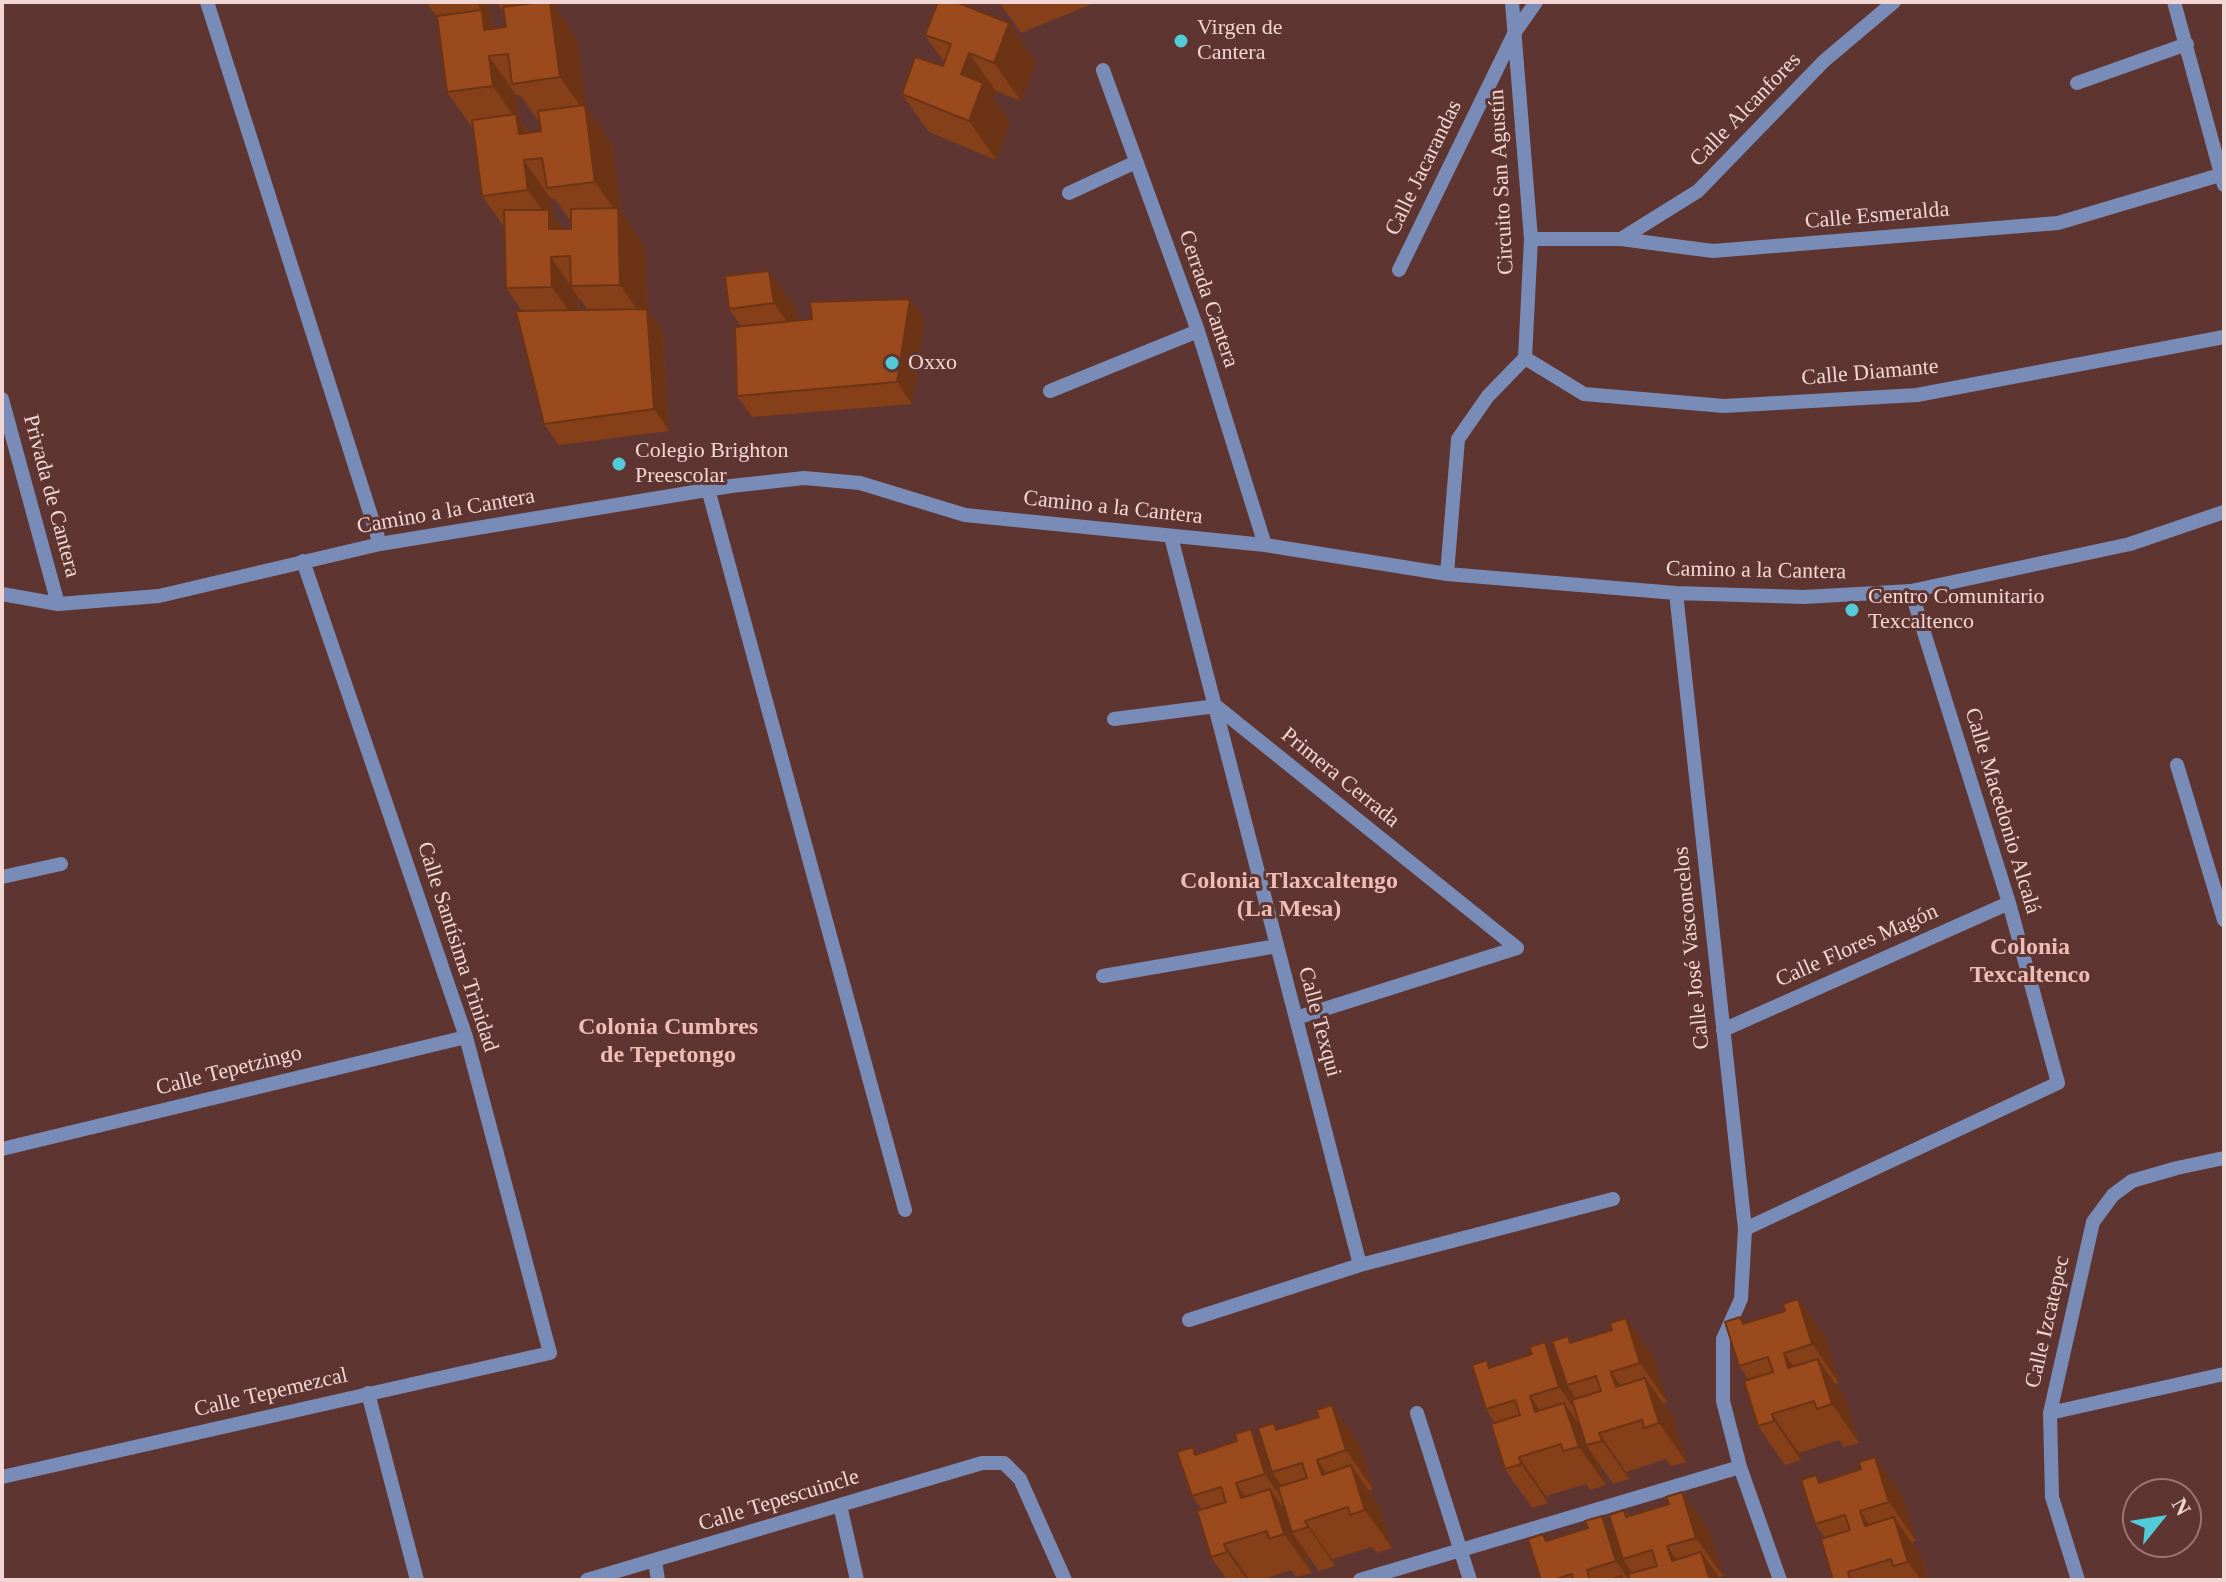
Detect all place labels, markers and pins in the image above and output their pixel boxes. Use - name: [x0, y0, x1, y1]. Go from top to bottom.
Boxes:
- place label: Virgen de Cantera: [1197, 15, 1283, 66]
- marker: Virgen de Cantera: [1172, 32, 1190, 50]
- place label: Oxxo: [908, 350, 957, 376]
- marker: Oxxo: [883, 354, 901, 372]
- place label: Colegio Brighton Preescolar: [635, 438, 788, 490]
- marker: Colegio Brighton Preescolar: [610, 455, 628, 473]
- place label: Centro Comunitario Texcaltenco: [1868, 584, 2045, 636]
- marker: Centro Comunitario Texcaltenco: [1843, 601, 1861, 619]

